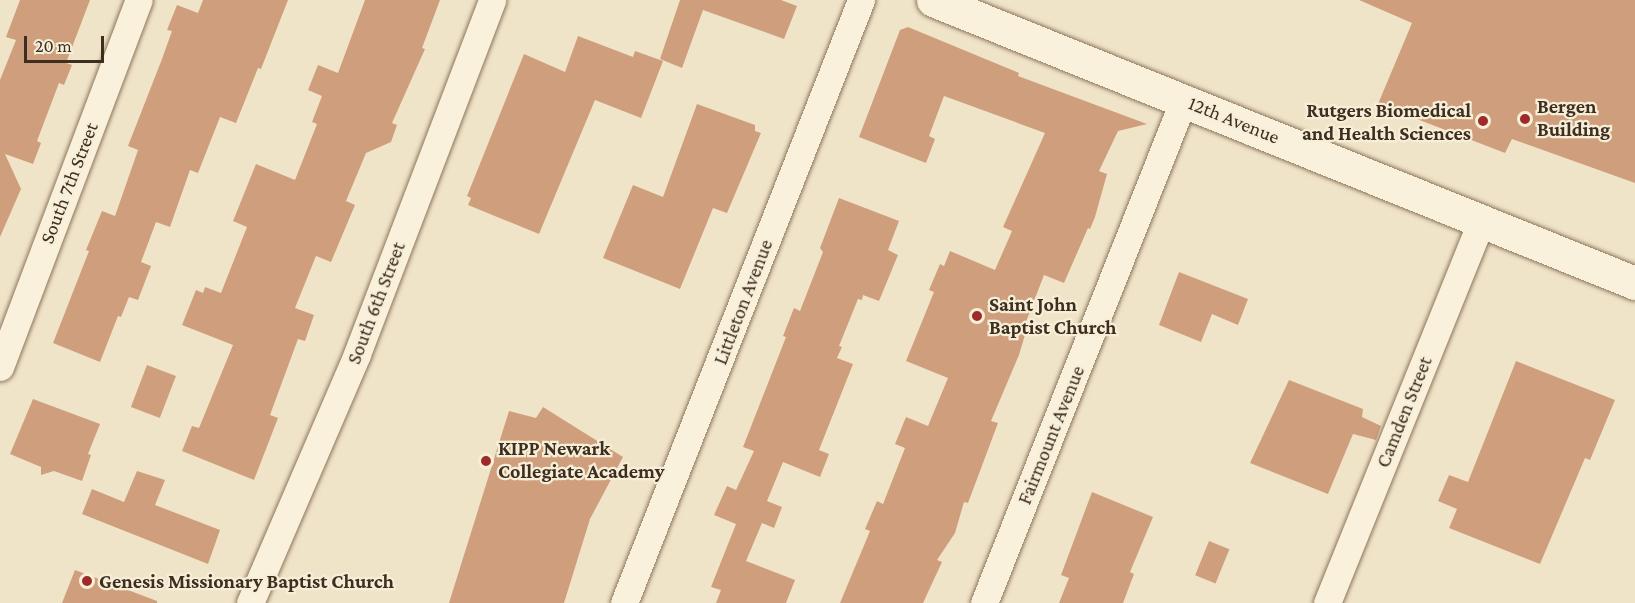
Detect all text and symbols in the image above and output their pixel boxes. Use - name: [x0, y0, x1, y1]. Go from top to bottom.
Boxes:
- scale bar: [27, 24, 106, 62]
- text: 20 m: [35, 36, 72, 56]
- street label: 12th Avenue: [1185, 91, 1283, 149]
- place label: Bergen Building: [1537, 95, 1610, 142]
- place label: Rutgers Biomedical and Health Sciences: [1302, 98, 1471, 145]
- marker: Bergen Building: [1518, 112, 1532, 126]
- marker: Rutgers Biomedical and Health Sciences: [1476, 114, 1490, 128]
- street label: South 7th Street: [35, 119, 103, 247]
- street label: Littleton Avenue: [708, 236, 778, 368]
- street label: South 6th Street: [342, 238, 410, 368]
- place label: Saint John Baptist Church: [989, 292, 1117, 339]
- marker: Saint John Baptist Church: [970, 309, 984, 323]
- street label: Camden Street: [1371, 353, 1437, 471]
- street label: Fairmount Avenue: [1012, 362, 1090, 508]
- place label: KIPP Newark Collegiate Academy: [498, 437, 665, 484]
- marker: KIPP Newark Collegiate Academy: [479, 454, 493, 468]
- place label: Genesis Missionary Baptist Church: [99, 569, 394, 593]
- marker: Genesis Missionary Baptist Church: [80, 574, 94, 588]

